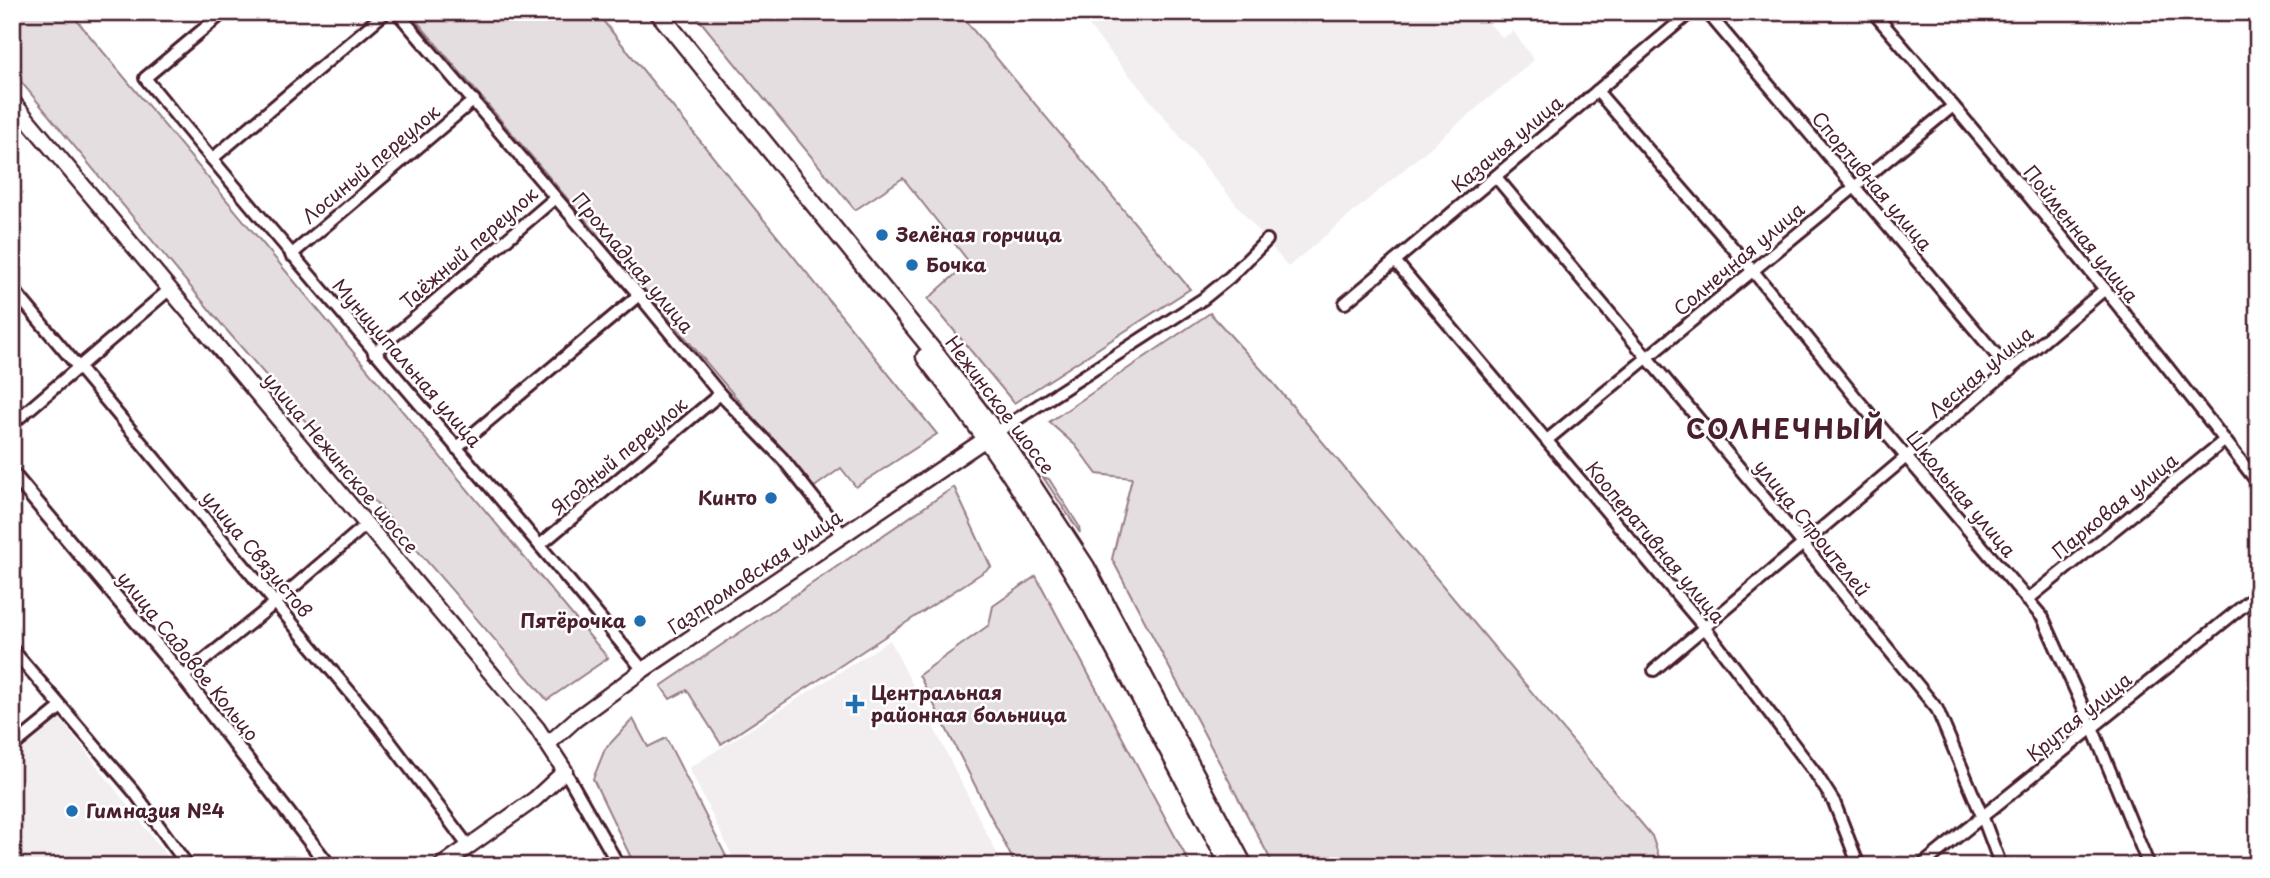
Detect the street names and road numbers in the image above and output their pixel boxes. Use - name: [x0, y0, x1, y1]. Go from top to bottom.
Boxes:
- street label: Казачья улица: [1444, 88, 1568, 198]
- street label: Лосиный переулок: [295, 97, 446, 229]
- street label: Спортивная улица: [1806, 104, 1940, 256]
- street label: Пойменная улица: [2018, 159, 2146, 308]
- street label: Таёжный переулок: [393, 179, 544, 315]
- street label: Прохладная улица: [566, 186, 701, 339]
- street label: Солнечная улица: [1667, 195, 1810, 322]
- street label: Муниципальная улица: [326, 272, 489, 453]
- street label: Лесная улица: [1922, 319, 2039, 423]
- street label: Нежинское шоссе: [939, 329, 1062, 480]
- street label: улица Нежинское шоссе: [257, 366, 426, 559]
- street label: Ягодный переулок: [544, 389, 693, 521]
- street label: Школьная улица: [1900, 424, 2023, 563]
- street label: Парковая улица: [2045, 446, 2183, 565]
- street label: улица Строителей: [1748, 453, 1877, 602]
- street label: Кооперативная улица: [1580, 454, 1732, 628]
- street label: улица Связистов: [196, 484, 319, 623]
- street label: Газпромовская улица: [662, 502, 847, 640]
- street label: улица Садовое Кольцо: [111, 564, 266, 746]
- street label: Крутая улица: [2020, 665, 2137, 767]

